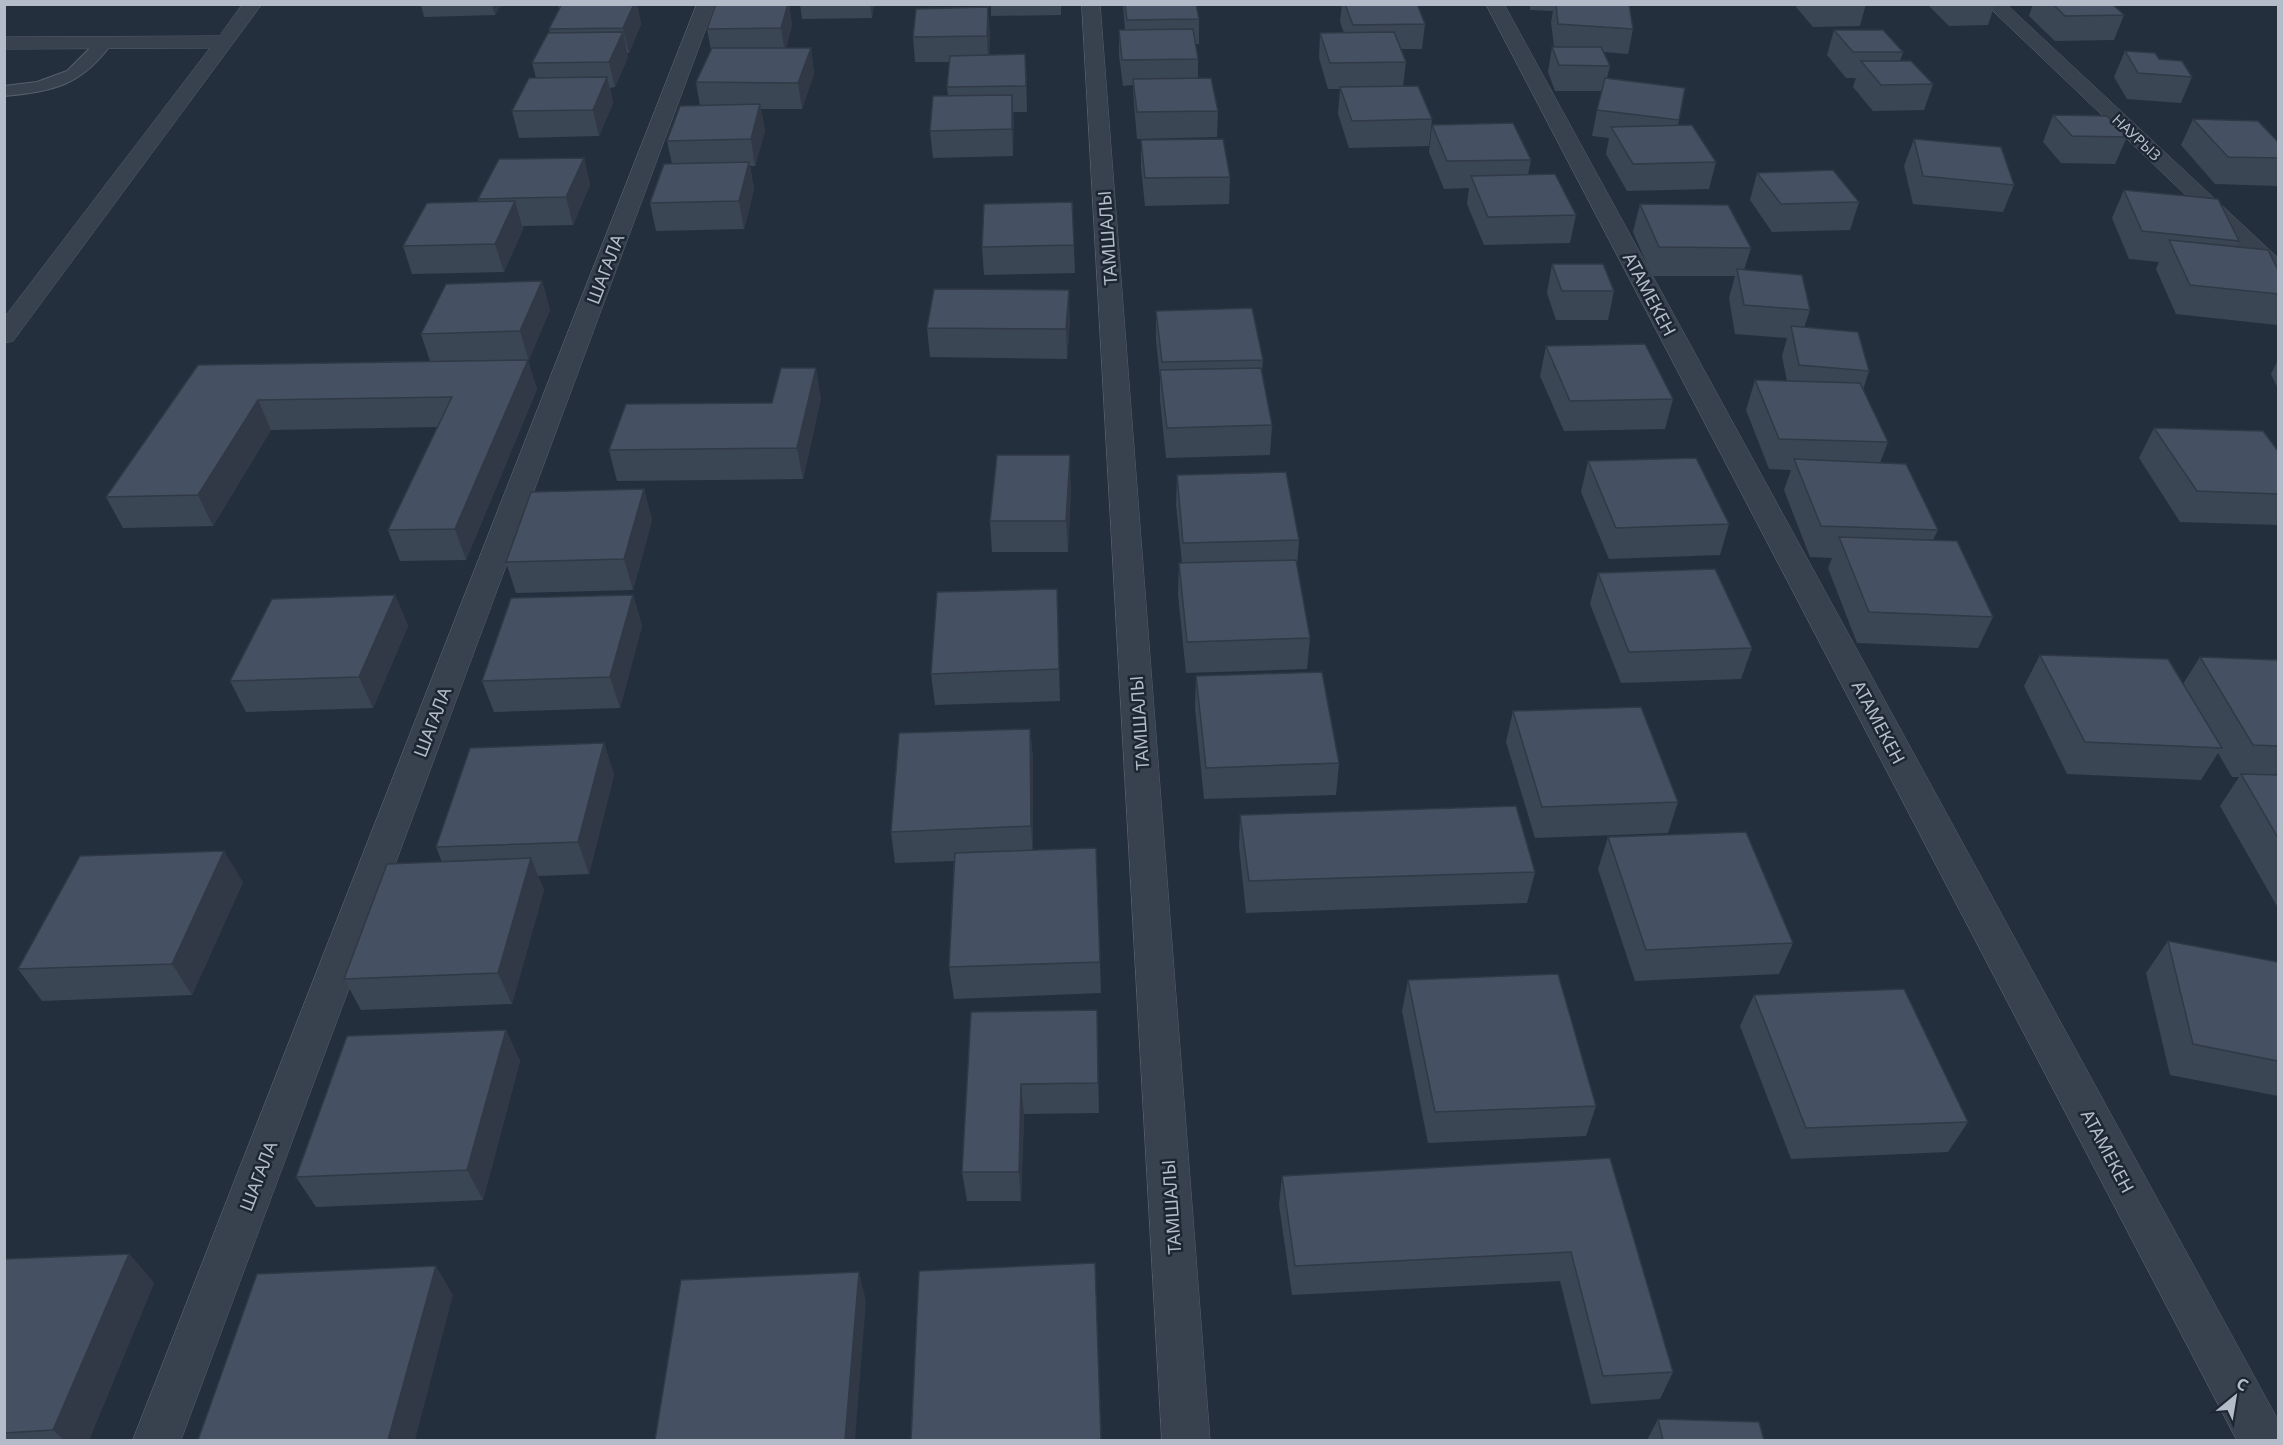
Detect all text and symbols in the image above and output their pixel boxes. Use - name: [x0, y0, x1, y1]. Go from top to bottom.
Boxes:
- street label: НАУРЫЗ: [2108, 109, 2166, 165]
- street label: ТАМШАЛЫ: [1092, 190, 1122, 286]
- street label: ШАГАЛА: [581, 230, 630, 308]
- street label: АТАМЕКЕН: [1618, 248, 1682, 340]
- street label: ТАМШАЛЫ: [1124, 675, 1154, 771]
- street label: АТАМЕКЕН: [1847, 676, 1911, 768]
- street label: ШАГАЛА: [408, 683, 457, 761]
- street label: АТАМЕКЕН: [2076, 1105, 2140, 1197]
- street label: ШАГАЛА: [234, 1137, 283, 1215]
- street label: ТАМШАЛЫ: [1156, 1159, 1186, 1255]
- north arrow: [2205, 1367, 2265, 1427]
- text: С: [2233, 1372, 2252, 1396]

